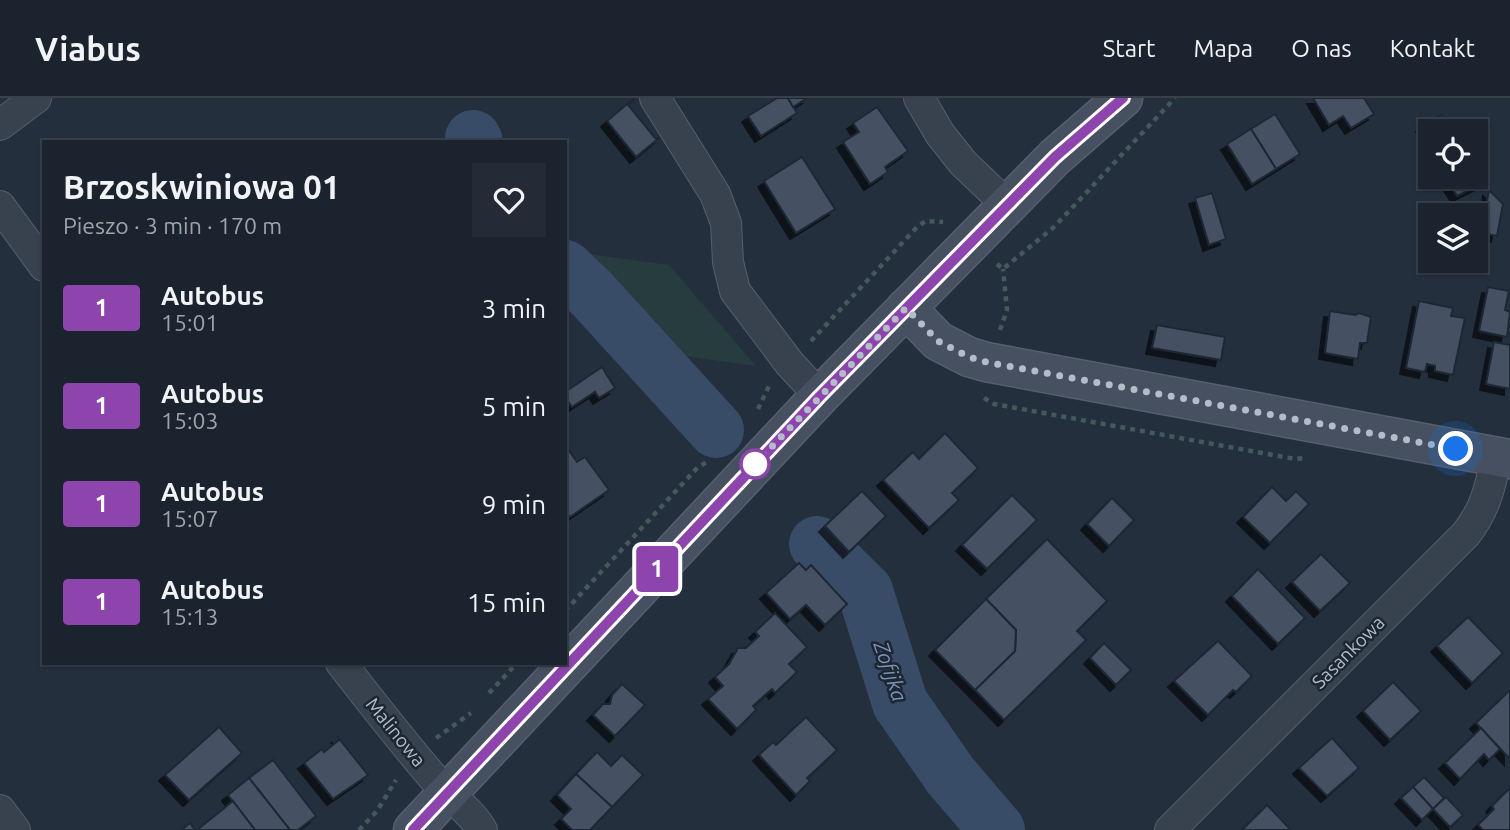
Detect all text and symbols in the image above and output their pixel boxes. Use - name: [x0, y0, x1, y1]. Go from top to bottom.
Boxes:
- text: Viabus: [35, 30, 141, 67]
- text: Start: [1103, 35, 1156, 62]
- text: Mapa: [1194, 35, 1253, 62]
- text: O nas: [1291, 35, 1352, 62]
- text: Kontakt: [1390, 35, 1475, 62]
- map controls: [1418, 119, 1488, 273]
- button: locate: [1418, 119, 1488, 189]
- button: heart: [472, 163, 546, 237]
- text: Brzoskwiniowa 01: [63, 168, 340, 205]
- button: layers: [1418, 203, 1488, 273]
- text: Pieszo · 3 min · 170 m: [63, 213, 282, 238]
- text: Autobus: [161, 281, 264, 310]
- text: 1: [95, 294, 108, 321]
- text: 3 min: [482, 294, 546, 323]
- text: 15:01: [161, 310, 219, 335]
- text: Autobus: [161, 379, 264, 408]
- text: 1: [95, 392, 108, 419]
- text: 5 min: [482, 392, 546, 421]
- text: 15:03: [161, 408, 219, 433]
- your location: [1438, 431, 1473, 466]
- unlabelled marker: [740, 449, 770, 479]
- text: Autobus: [161, 477, 264, 506]
- text: 1: [95, 490, 108, 517]
- text: 9 min: [482, 490, 546, 519]
- text: 15:07: [161, 506, 219, 531]
- line badge: 1: [634, 546, 680, 592]
- text: 1: [650, 555, 664, 582]
- text: Autobus: [161, 575, 264, 604]
- text: 1: [95, 588, 108, 615]
- text: 15 min: [467, 588, 546, 617]
- text: 15:13: [161, 604, 219, 629]
- street label: Sasankowa: [1307, 611, 1389, 693]
- water label: Zofijka: [869, 637, 912, 704]
- street label: Malinowa: [362, 693, 430, 771]

